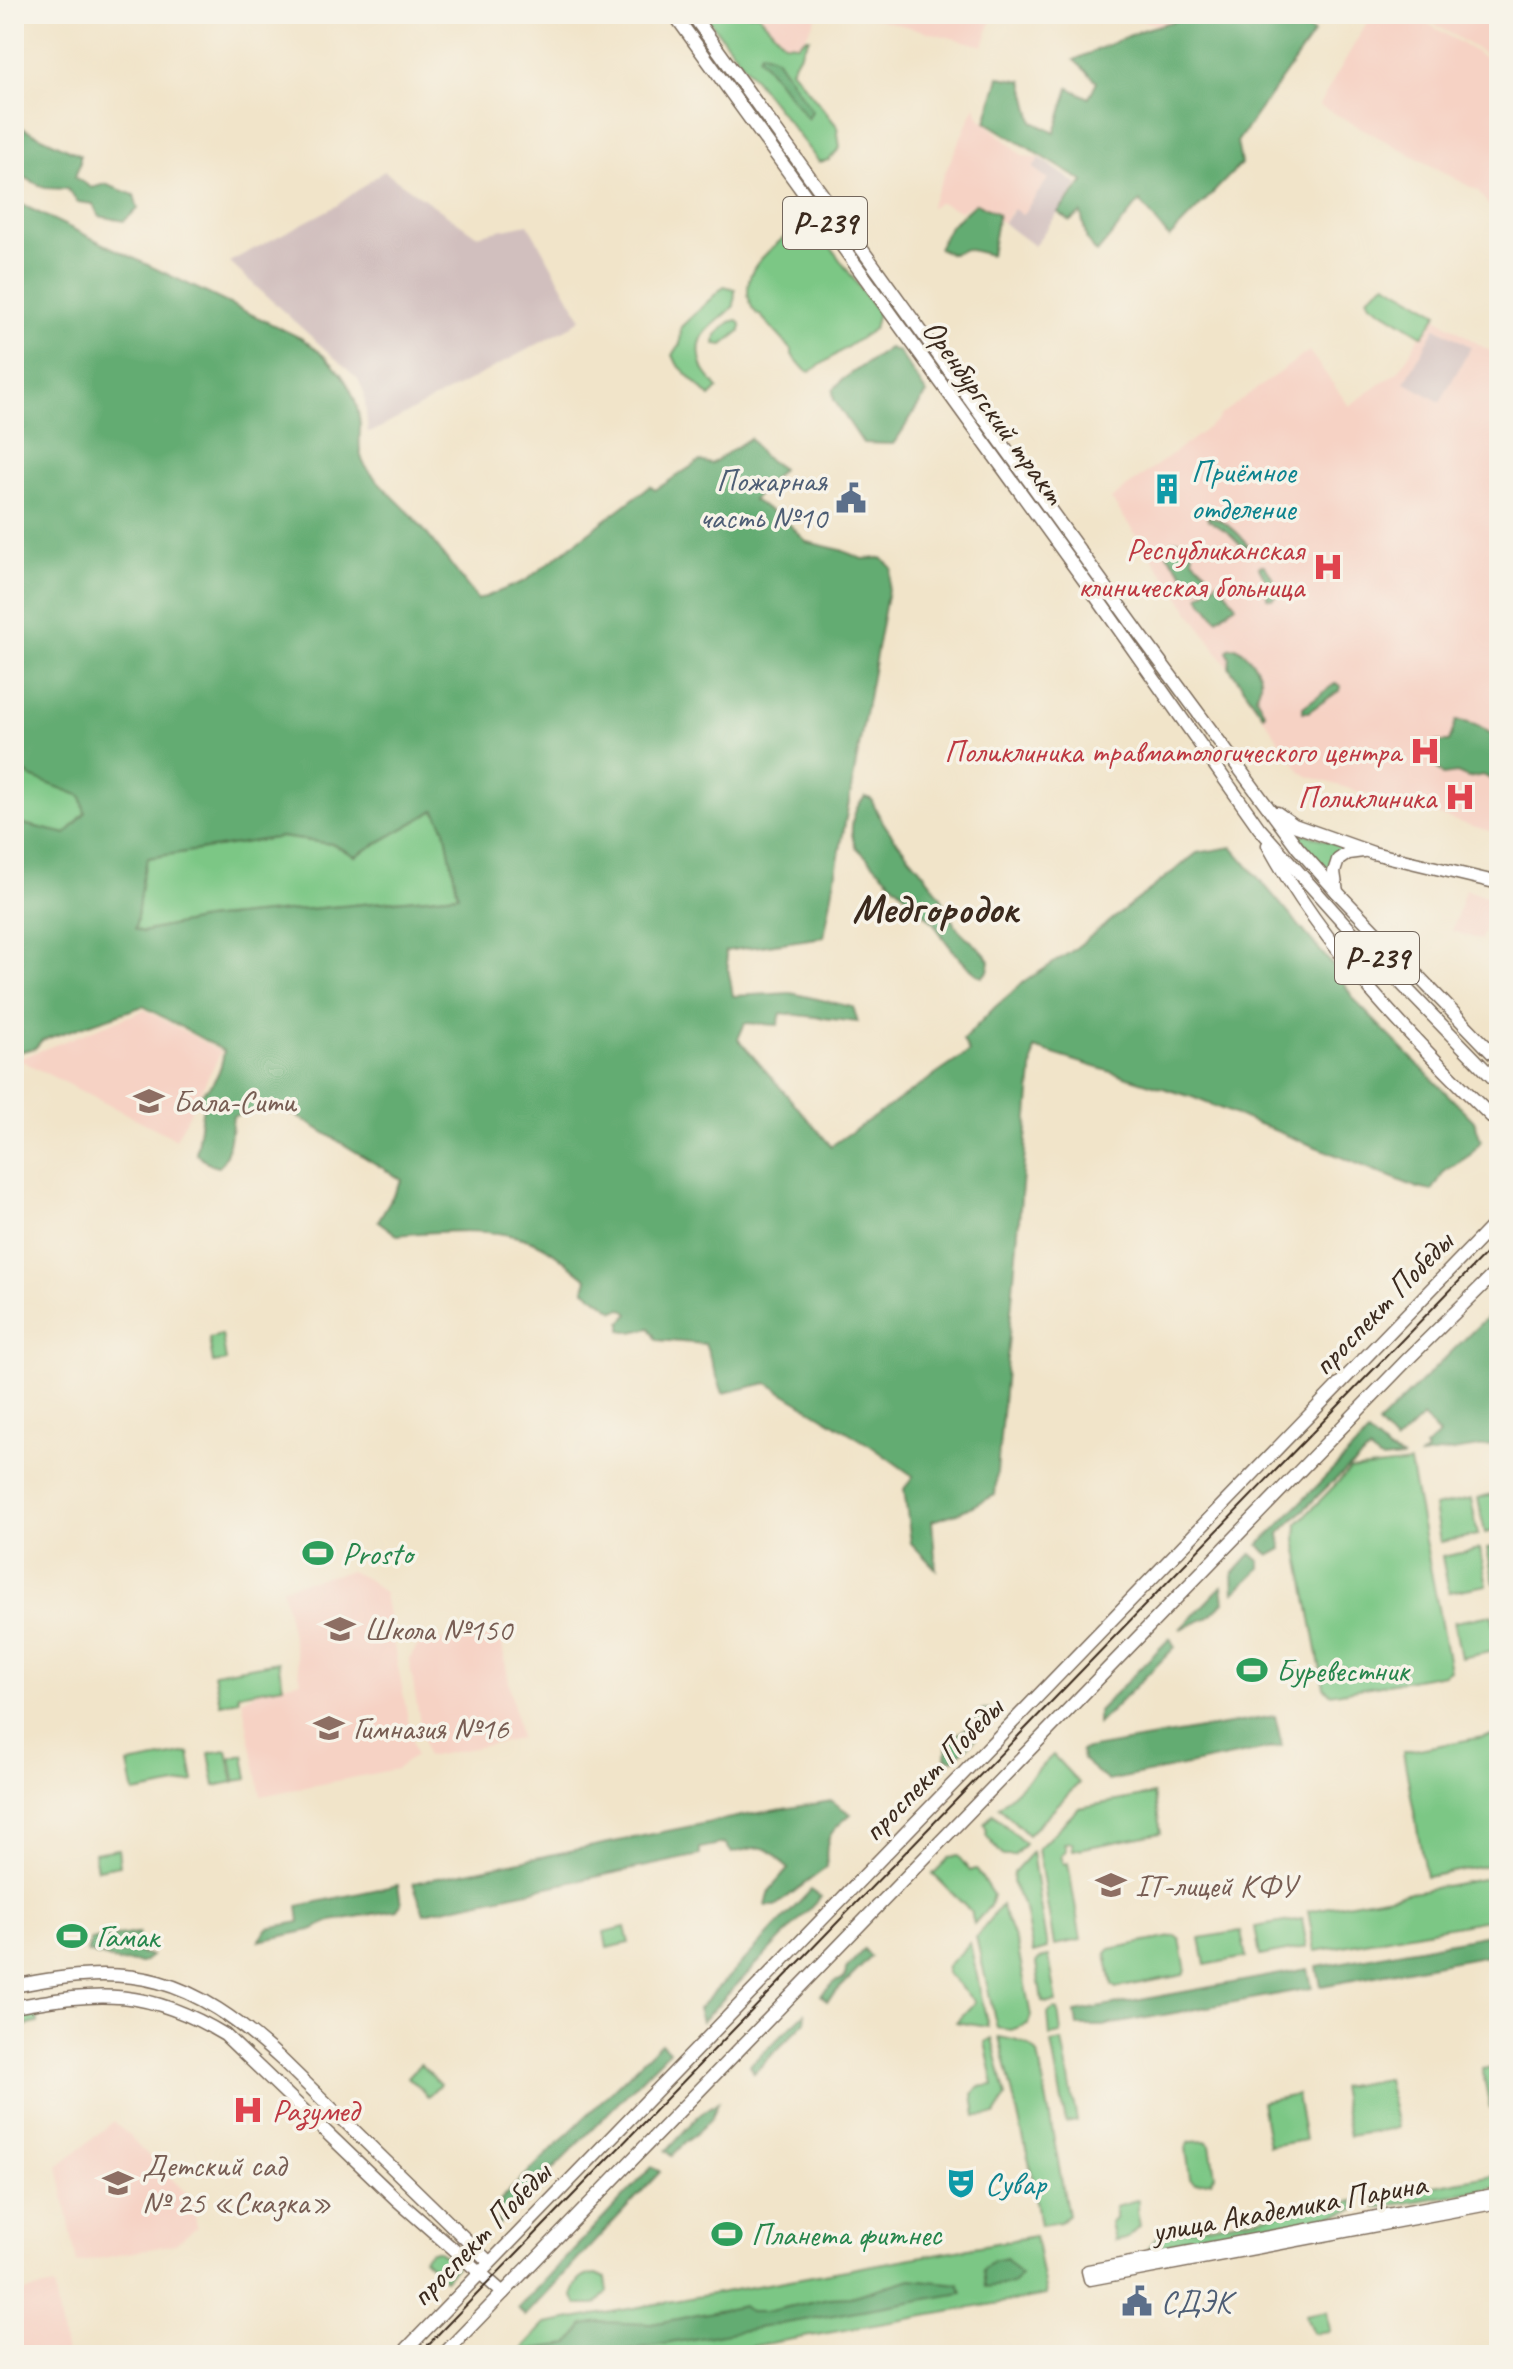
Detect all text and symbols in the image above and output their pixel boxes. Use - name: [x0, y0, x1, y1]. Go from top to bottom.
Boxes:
- road number: Р-239: [783, 197, 867, 249]
- street label: Оренбургский тракт: [913, 311, 1076, 514]
- place label: Приёмное отделение: [1191, 451, 1298, 529]
- place label: Пожарная часть №10: [700, 460, 830, 538]
- building icon: Приёмное отделение: [1150, 472, 1184, 506]
- public building icon: Пожарная часть №10: [834, 481, 868, 515]
- place label: Республиканская клиническая больница: [1078, 529, 1306, 607]
- hospital icon: Республиканская клиническая больница: [1311, 550, 1345, 584]
- place label: Поликлиника травматологического центра: [944, 731, 1404, 772]
- hospital icon: Поликлиника травматологического центра: [1408, 734, 1442, 768]
- place label: Поликлиника: [1298, 777, 1438, 818]
- hospital icon: Поликлиника: [1443, 780, 1477, 814]
- district label: Медгородок: [852, 884, 1021, 934]
- road number: Р-239: [1335, 932, 1419, 984]
- place label: Бала-Сити: [173, 1081, 297, 1122]
- school or university icon: Бала-Сити: [132, 1084, 166, 1118]
- street label: проспект Победы: [1303, 1221, 1463, 1384]
- place label: Prosto: [342, 1533, 416, 1574]
- sports icon: Prosto: [301, 1536, 335, 1570]
- place label: Школа №150: [364, 1609, 515, 1650]
- school or university icon: Школа №150: [323, 1612, 357, 1646]
- place label: Буревестник: [1276, 1650, 1411, 1691]
- sports icon: Буревестник: [1235, 1653, 1269, 1687]
- street label: проспект Победы: [853, 1687, 1013, 1850]
- place label: Гимназия №16: [353, 1708, 510, 1749]
- school or university icon: Гимназия №16: [312, 1711, 346, 1745]
- place label: IT-лицей КФУ: [1135, 1865, 1301, 1906]
- school or university icon: IT-лицей КФУ: [1094, 1868, 1128, 1902]
- place label: Гамак: [96, 1916, 161, 1957]
- sports icon: Гамак: [55, 1919, 89, 1953]
- place label: Разумед: [272, 2090, 362, 2131]
- hospital icon: Разумед: [231, 2093, 265, 2127]
- place label: Детский сад № 25 «Сказка»: [142, 2145, 332, 2223]
- street label: проспект Победы: [401, 2152, 561, 2315]
- place label: Сувар: [985, 2163, 1048, 2204]
- street label: улица Академика Парина: [1147, 2163, 1431, 2252]
- school or university icon: Детский сад № 25 «Сказка»: [101, 2166, 135, 2200]
- theatre icon: Сувар: [944, 2166, 978, 2200]
- place label: Планета фитнес: [751, 2214, 943, 2255]
- sports icon: Планета фитнес: [710, 2217, 744, 2251]
- place label: СДЭК: [1161, 2281, 1237, 2322]
- public building icon: СДЭК: [1120, 2284, 1154, 2318]

